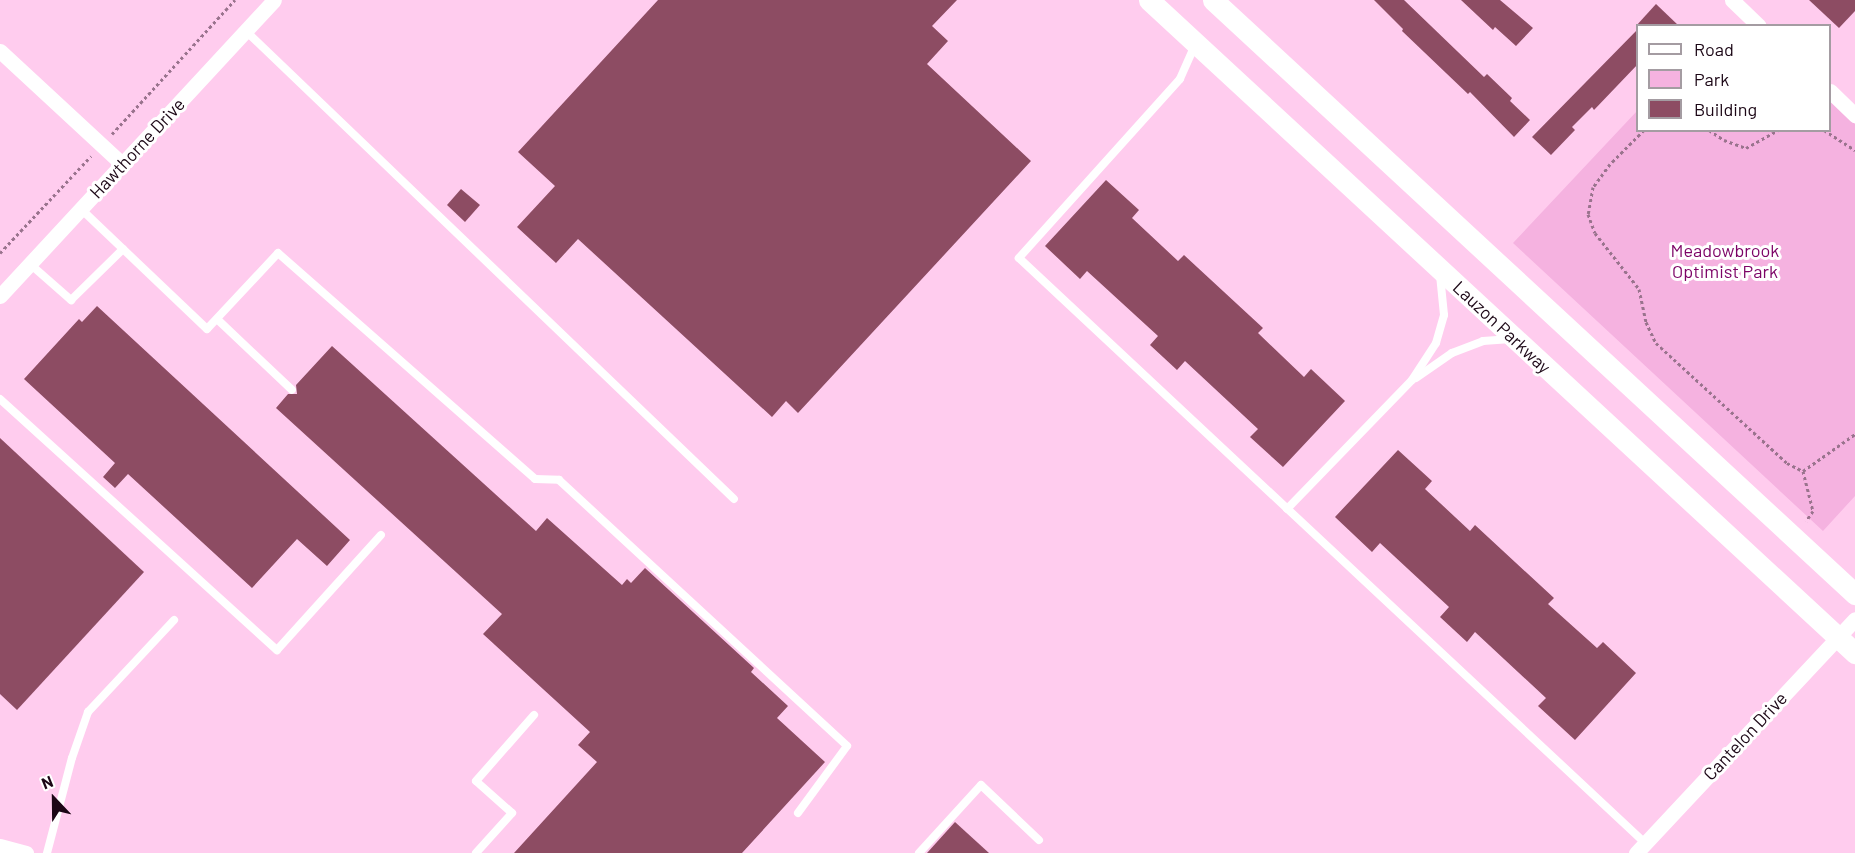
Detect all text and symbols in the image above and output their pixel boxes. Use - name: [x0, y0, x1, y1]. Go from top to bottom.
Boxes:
- legend: [1636, 24, 1831, 132]
- text: Road: [1694, 38, 1734, 60]
- text: Park: [1694, 68, 1729, 90]
- street label: Hawthorne Drive: [85, 93, 189, 203]
- text: Building: [1694, 98, 1757, 120]
- park label: Meadowbrook Optimist Park: [1671, 240, 1779, 282]
- street label: Lauzon Parkway: [1449, 276, 1555, 378]
- street label: Cantelon Drive: [1699, 687, 1791, 785]
- north arrow: [24, 769, 84, 829]
- text: N: [39, 771, 56, 793]

